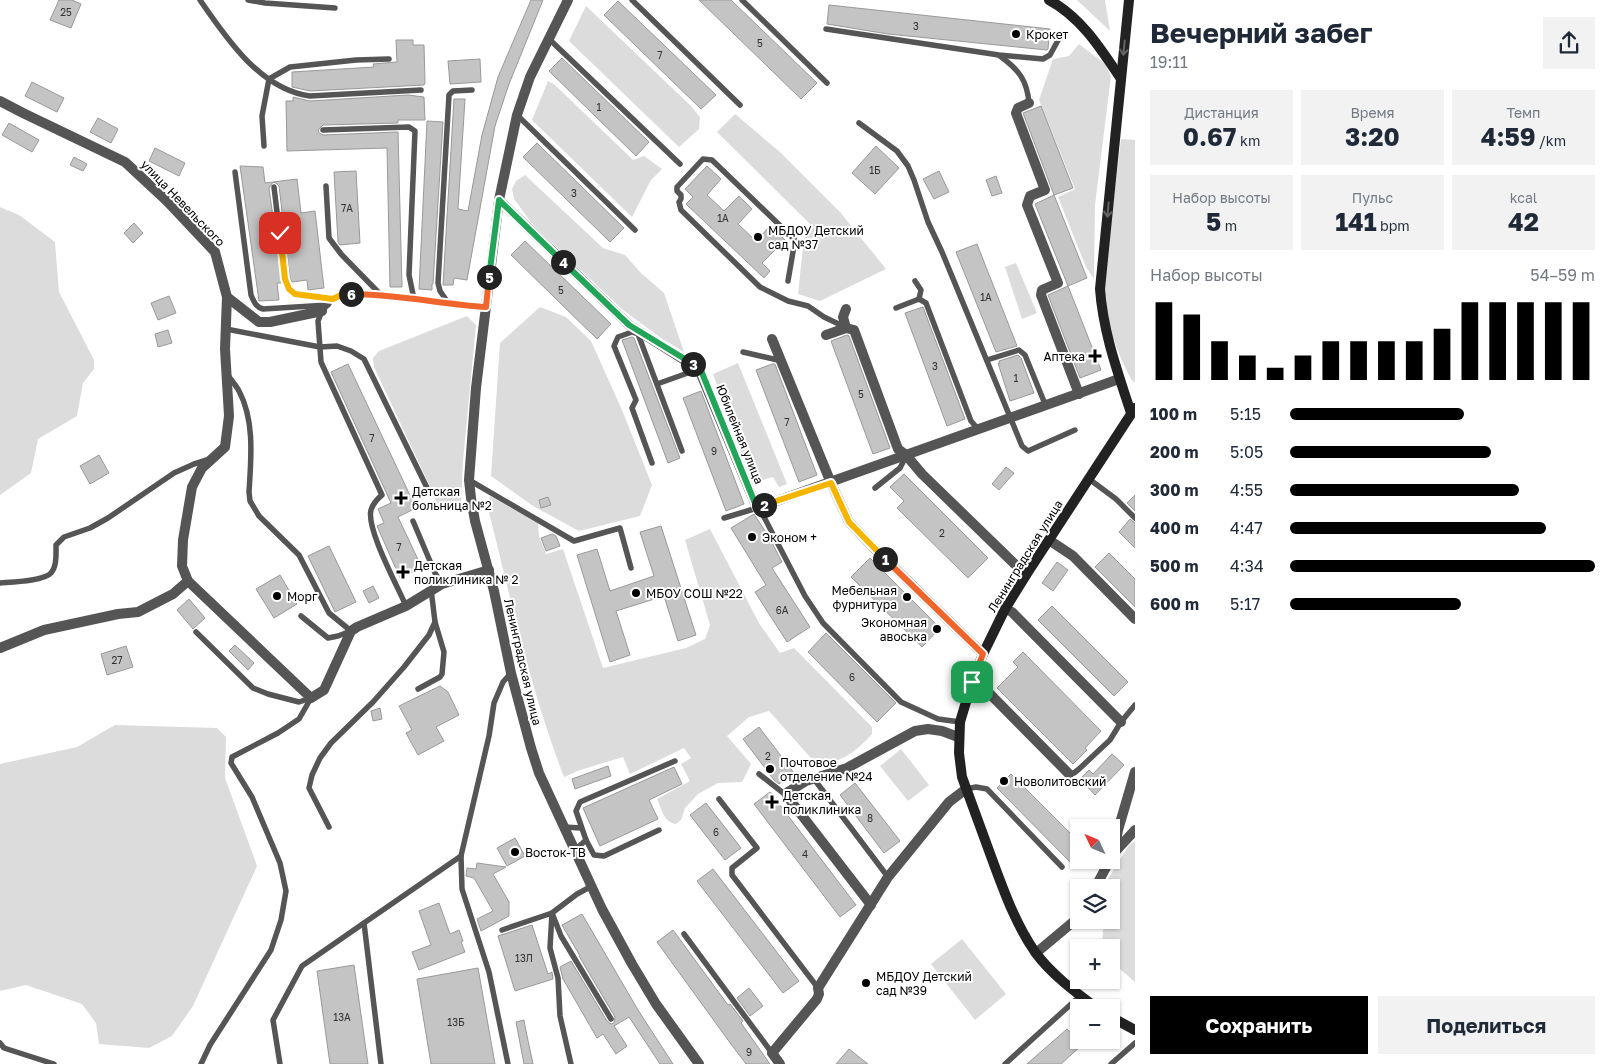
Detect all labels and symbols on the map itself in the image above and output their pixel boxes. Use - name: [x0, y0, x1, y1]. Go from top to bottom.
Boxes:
- house number: 25: [60, 6, 72, 18]
- house number: 3: [913, 20, 919, 32]
- place label: Крокет: [1026, 27, 1068, 42]
- marker: Крокет: [1010, 28, 1022, 40]
- house number: 5: [757, 37, 763, 49]
- one-way arrow: [1119, 40, 1129, 56]
- house number: 7: [657, 49, 663, 61]
- house number: 1: [597, 101, 602, 113]
- street label: улица Невельского: [138, 157, 228, 249]
- house number: 1Б: [869, 164, 881, 176]
- house number: 3: [571, 187, 577, 199]
- house number: 7А: [341, 202, 353, 214]
- one-way arrow: [1103, 202, 1113, 218]
- pin: [259, 212, 301, 254]
- house number: 1А: [717, 212, 729, 224]
- place label: МБДОУ Детский сад №37: [768, 223, 864, 252]
- marker: МБДОУ Детский сад №37: [752, 231, 764, 243]
- pin: 4: [550, 250, 576, 274]
- pin: 5: [476, 264, 502, 290]
- pin: 6: [338, 282, 364, 306]
- house number: 5: [558, 284, 564, 296]
- house number: 1А: [980, 291, 992, 303]
- place label: Аптека: [1043, 349, 1085, 364]
- marker: Аптека: [1089, 350, 1101, 362]
- pin: 3: [680, 352, 706, 376]
- house number: 3: [932, 360, 938, 372]
- house number: 1: [1014, 372, 1019, 384]
- street label: Юбилейная улица: [713, 382, 767, 486]
- house number: 5: [858, 388, 864, 400]
- house number: 7: [784, 416, 790, 428]
- house number: 7: [369, 432, 375, 444]
- house number: 9: [711, 445, 717, 457]
- place label: Детская больница №2: [412, 484, 492, 513]
- marker: Детская больница №2: [394, 491, 408, 505]
- pin: 2: [752, 492, 776, 518]
- street label: Ленинградская улица: [984, 497, 1066, 615]
- house number: 2: [939, 527, 945, 539]
- place label: Эконом +: [762, 530, 817, 545]
- marker: Эконом +: [746, 531, 758, 543]
- house number: 7: [396, 541, 402, 553]
- pin: 1: [872, 546, 898, 572]
- place label: Детская поликлиника № 2: [414, 558, 518, 587]
- marker: Детская поликлиника № 2: [396, 565, 410, 579]
- place label: Мебельная фурнитура: [831, 583, 897, 612]
- place label: МБОУ СОШ №22: [646, 586, 743, 601]
- marker: МБОУ СОШ №22: [630, 587, 642, 599]
- place label: Морг: [287, 589, 318, 604]
- marker: Морг: [271, 590, 283, 602]
- marker: Мебельная фурнитура: [901, 591, 913, 603]
- street label: Ленинградская улица: [501, 597, 545, 727]
- house number: 6А: [776, 604, 789, 616]
- place label: Экономная авоська: [861, 615, 927, 644]
- marker: Экономная авоська: [931, 623, 943, 635]
- house number: 27: [111, 654, 123, 666]
- pin: [951, 661, 993, 703]
- house number: 6: [849, 671, 855, 683]
- house number: 2: [765, 750, 771, 762]
- place label: Почтовое отделение №24: [780, 755, 873, 784]
- marker: Почтовое отделение №24: [764, 763, 776, 775]
- place label: Новолитовский: [1014, 774, 1106, 789]
- marker: Новолитовский: [998, 775, 1010, 787]
- place label: Детская поликлиника: [783, 788, 861, 817]
- marker: Детская поликлиника: [765, 795, 779, 809]
- house number: 8: [867, 812, 873, 824]
- north arrow: [1070, 819, 1120, 869]
- house number: 6: [713, 826, 719, 838]
- place label: Восток-ТВ: [525, 845, 586, 860]
- marker: Восток-ТВ: [509, 846, 521, 858]
- house number: 4: [802, 848, 808, 860]
- house number: 13Л: [515, 952, 533, 964]
- place label: МБДОУ Детский сад №39: [876, 969, 972, 998]
- marker: МБДОУ Детский сад №39: [860, 977, 872, 989]
- house number: 13А: [333, 1011, 351, 1023]
- house number: 13Б: [447, 1016, 465, 1028]
- house number: 9: [746, 1046, 752, 1058]

